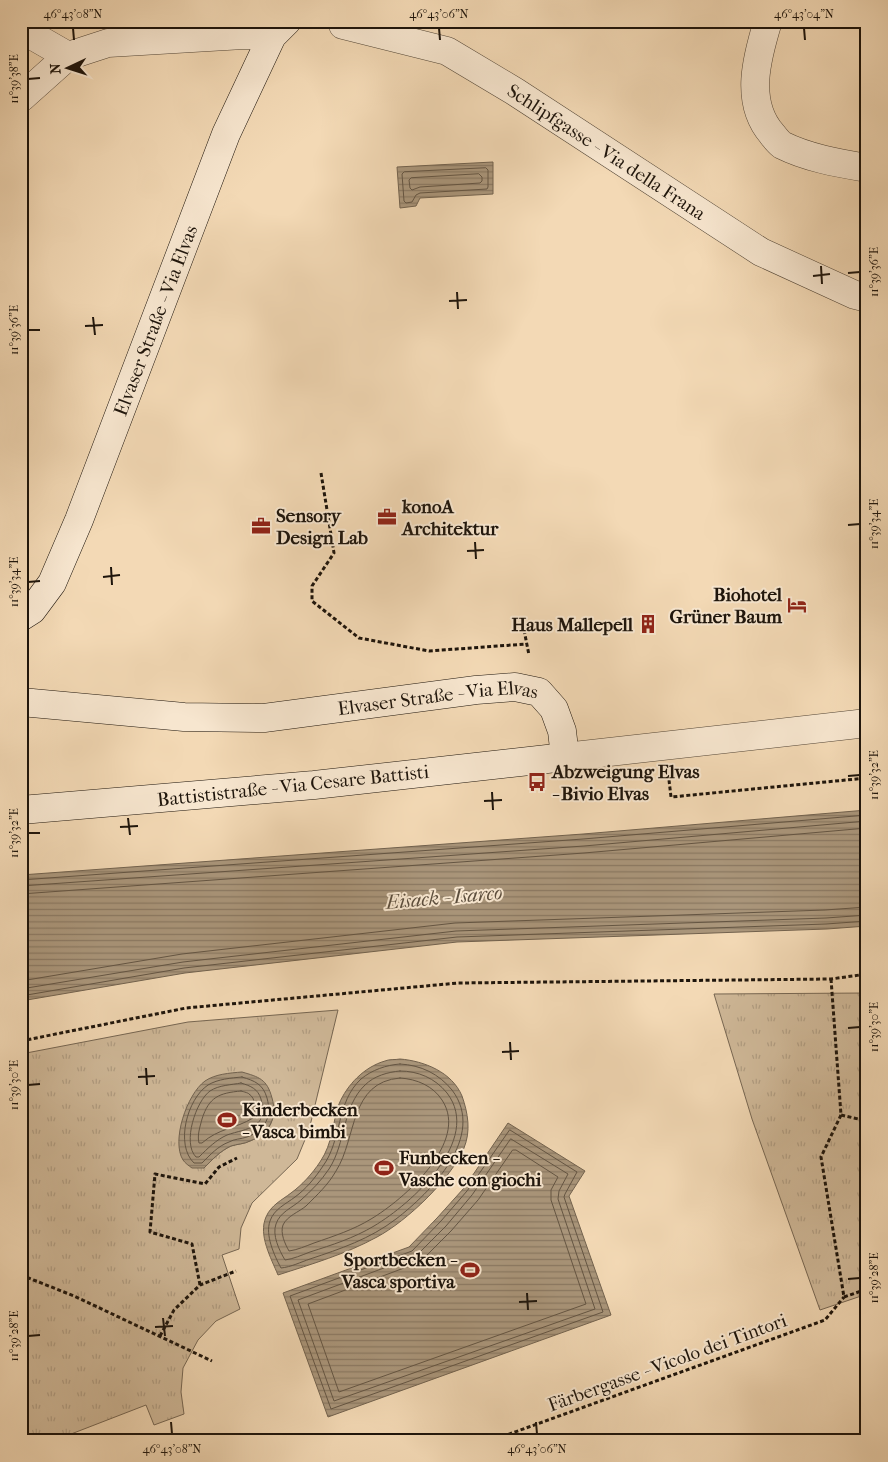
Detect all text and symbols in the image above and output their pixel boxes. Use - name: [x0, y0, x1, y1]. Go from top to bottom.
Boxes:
- text: 46°43'08"N: [44, 7, 102, 21]
- text: 46°43'06"N: [409, 7, 469, 21]
- text: 46°43'04"N: [774, 7, 834, 21]
- north arrow: [42, 42, 92, 92]
- text: 11°39'38"E: [7, 54, 21, 104]
- text: N: [47, 63, 64, 75]
- street label: Schlipfgasse - Via della Frana: [503, 80, 710, 225]
- street label: Elvaser Straße - Via Elvas: [110, 222, 202, 419]
- text: 11°39'36"E: [867, 247, 881, 297]
- text: 11°39'36"E: [7, 305, 21, 355]
- place label: konoA Architektur: [401, 496, 499, 540]
- text: 11°39'34"E: [867, 499, 881, 549]
- place label: Sensory Design Lab: [276, 505, 368, 549]
- office icon: konoA Architektur: [376, 506, 398, 528]
- office icon: Sensory Design Lab: [250, 515, 272, 537]
- text: 11°39'34"E: [7, 557, 21, 607]
- place label: Biohotel Grüner Baum: [670, 584, 783, 628]
- hotel icon: Biohotel Grüner Baum: [786, 594, 808, 616]
- building icon: Haus Mallepell: [637, 613, 659, 635]
- place label: Haus Mallepell: [511, 614, 634, 636]
- street label: Elvaser Straße - Via Elvas: [336, 677, 540, 720]
- text: 11°39'32"E: [867, 750, 881, 800]
- street label: Battististraße - Via Cesare Battisti: [156, 761, 431, 811]
- place label: Abzweigung Elvas - Bivio Elvas: [551, 761, 700, 805]
- bus stop icon: Abzweigung Elvas - Bivio Elvas: [526, 771, 548, 793]
- text: 11°39'32"E: [7, 808, 21, 858]
- water label: Eisack - Isarco: [384, 881, 503, 914]
- text: 11°39'30"E: [867, 1002, 881, 1052]
- text: 11°39'30"E: [7, 1060, 21, 1110]
- place label: Kinderbecken - Vasca bimbi: [242, 1099, 359, 1143]
- sports icon: Kinderbecken - Vasca bimbi: [216, 1109, 238, 1131]
- place label: Funbecken - Vasche con giochi: [398, 1147, 542, 1191]
- sports icon: Funbecken - Vasche con giochi: [373, 1157, 395, 1179]
- place label: Sportbecken - Vasca sportiva: [341, 1249, 458, 1293]
- text: 11°39'28"E: [867, 1253, 881, 1303]
- sports icon: Sportbecken - Vasca sportiva: [459, 1259, 481, 1281]
- street label: Färbergasse - Vicolo dei Tintori: [545, 1309, 790, 1416]
- text: 11°39'28"E: [7, 1311, 21, 1361]
- text: 46°43'08"N: [143, 1442, 201, 1456]
- text: 46°43'06"N: [507, 1442, 567, 1456]

